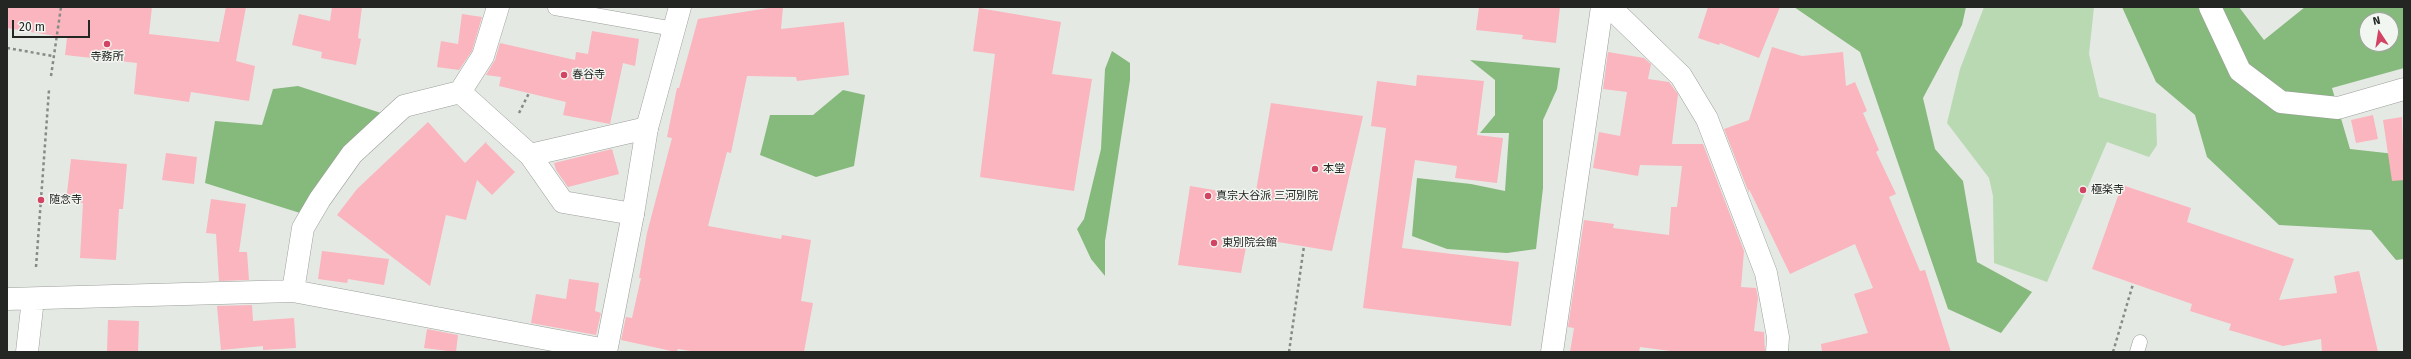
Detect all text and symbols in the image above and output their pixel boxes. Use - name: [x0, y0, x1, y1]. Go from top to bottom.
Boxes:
- scale bar: [14, 12, 92, 38]
- north arrow: [2359, 12, 2399, 52]
- text: N: [2372, 14, 2382, 28]
- text: 20 m: [19, 20, 45, 34]
- marker: 寺務所: [102, 39, 112, 49]
- place label: 寺務所: [91, 50, 123, 64]
- place label: 春谷寺: [572, 68, 605, 82]
- marker: 春谷寺: [559, 70, 569, 80]
- place label: 本堂: [1323, 162, 1345, 176]
- marker: 本堂: [1310, 164, 1320, 174]
- place label: 極楽寺: [2091, 183, 2124, 197]
- marker: 極楽寺: [2078, 185, 2088, 195]
- place label: 真宗大谷派 三河別院: [1216, 189, 1318, 203]
- marker: 真宗大谷派 三河別院: [1203, 191, 1213, 201]
- place label: 随念寺: [49, 193, 82, 207]
- marker: 随念寺: [36, 195, 46, 205]
- place label: 東別院会館: [1222, 236, 1277, 250]
- marker: 東別院会館: [1209, 238, 1219, 248]

